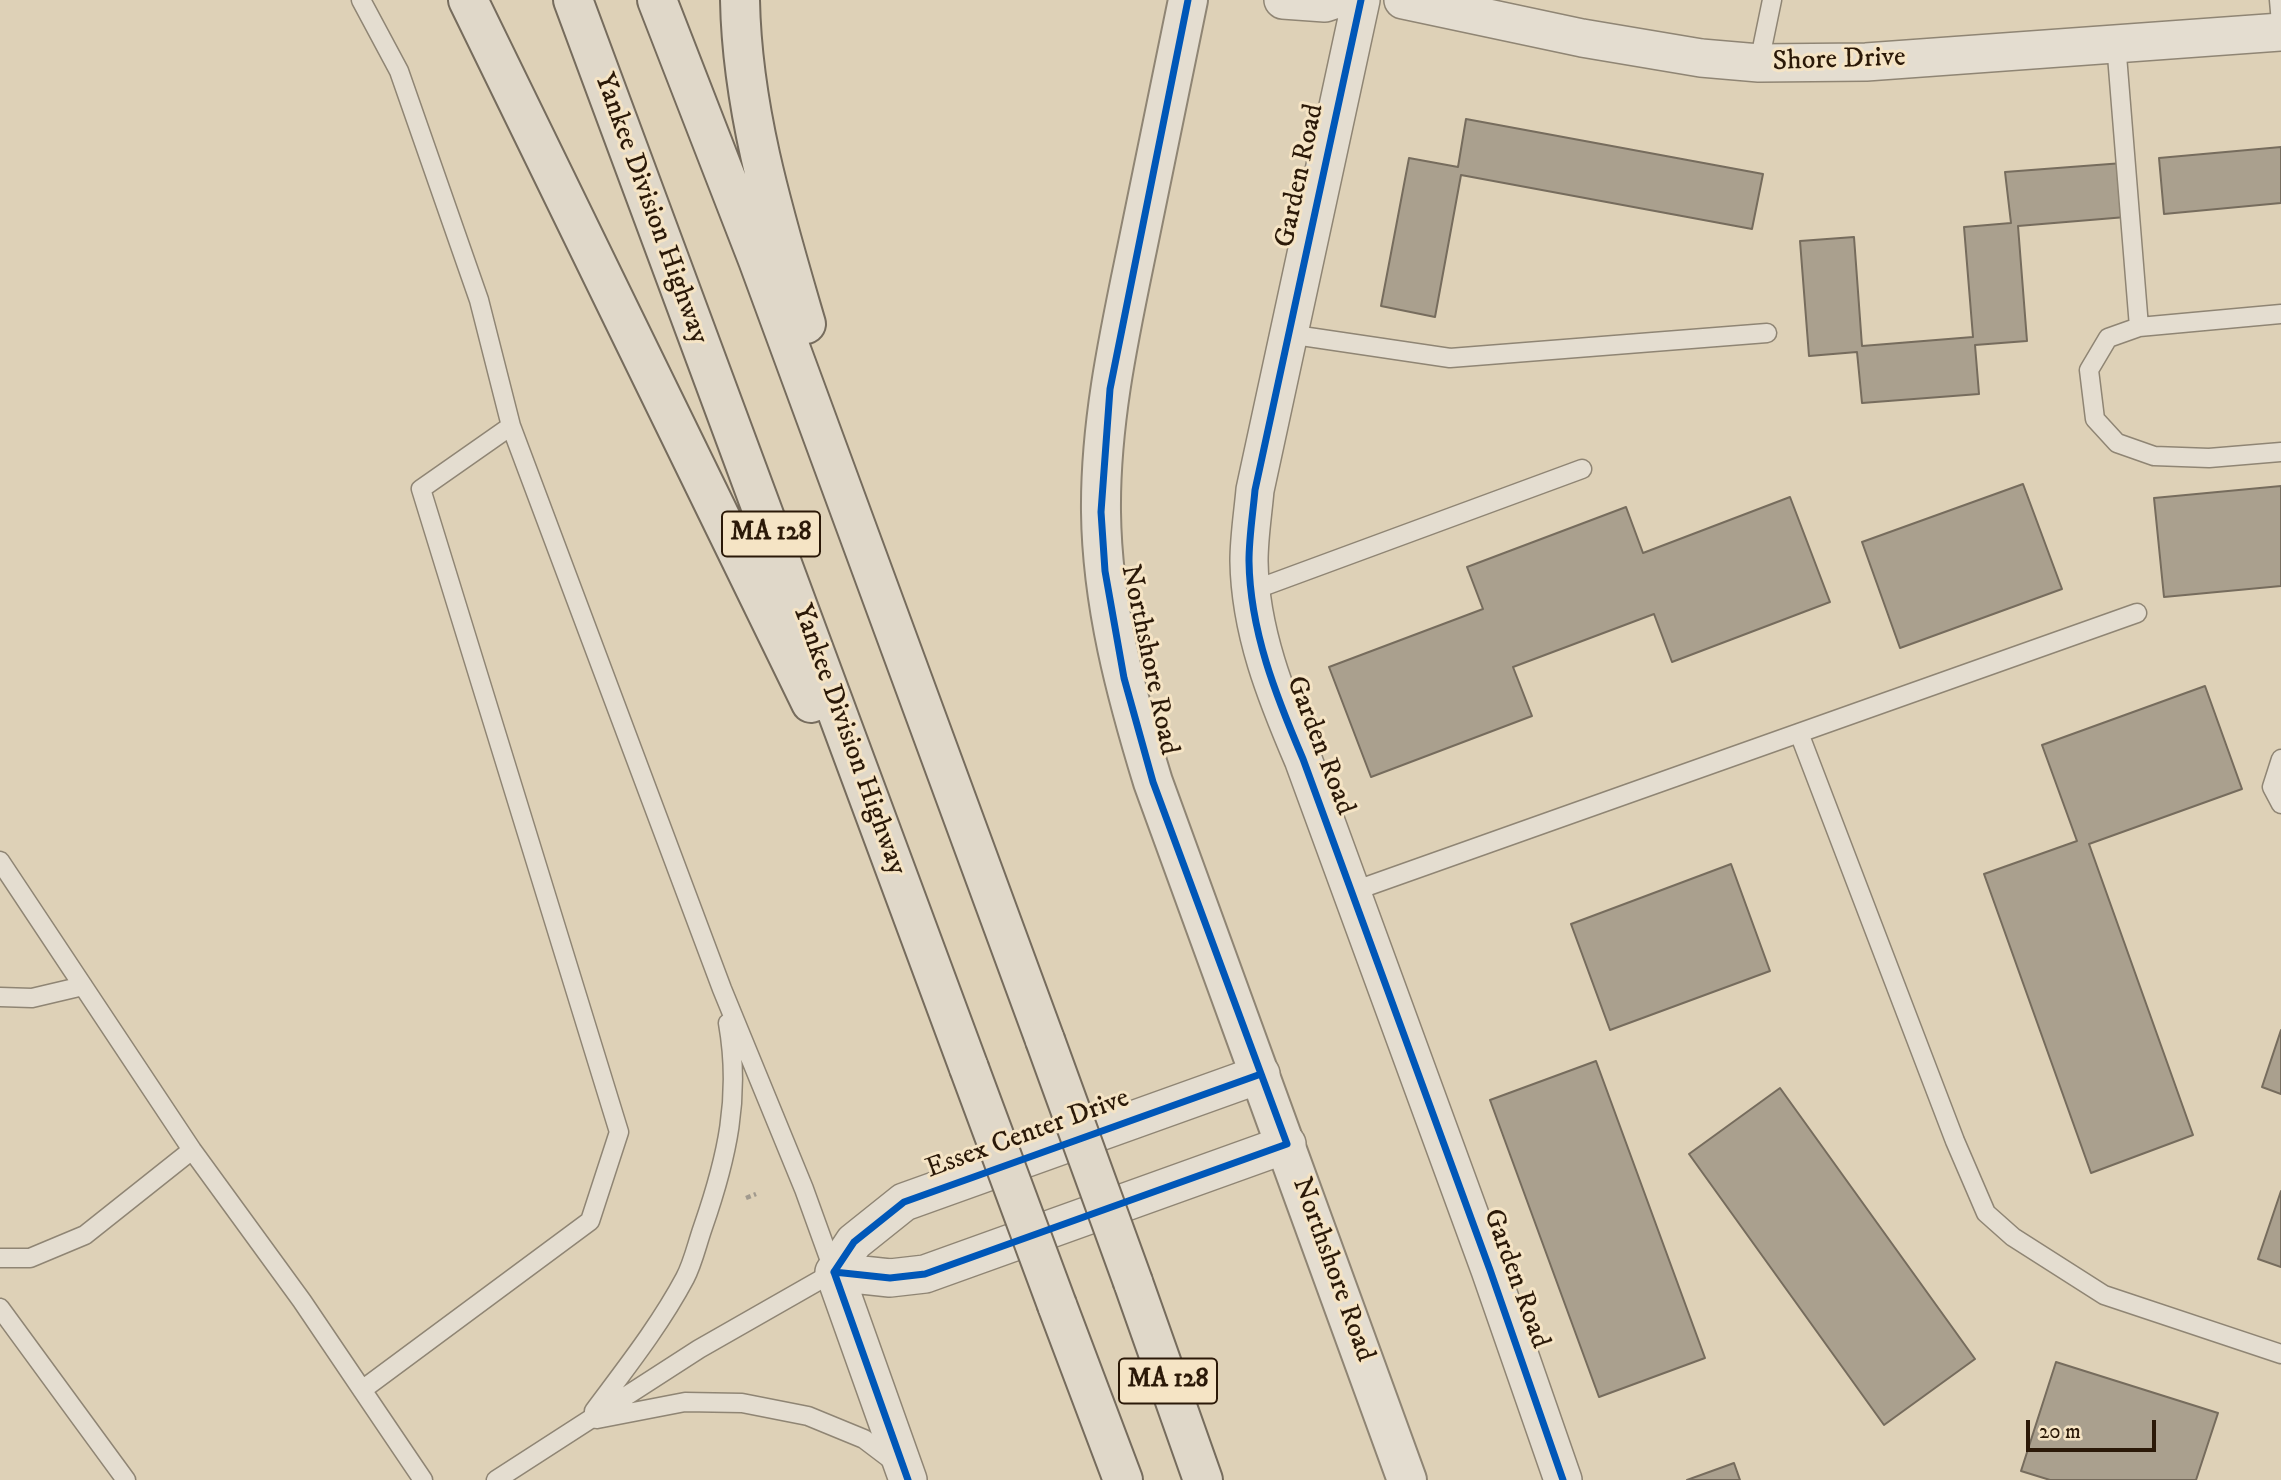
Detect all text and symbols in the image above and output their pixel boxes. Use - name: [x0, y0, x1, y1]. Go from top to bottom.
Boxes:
- street label: Shore Drive: [1772, 42, 1906, 80]
- street label: Yankee Division Highway: [585, 69, 715, 349]
- street label: Garden Road: [1269, 101, 1333, 251]
- road number: MA 128: [722, 512, 820, 556]
- street label: Northshore Road: [1111, 562, 1185, 758]
- street label: Yankee Division Highway: [783, 600, 913, 880]
- street label: Garden Road: [1277, 672, 1361, 820]
- street label: Essex Center Drive: [922, 1083, 1134, 1187]
- street label: Northshore Road: [1283, 1173, 1381, 1367]
- street label: Garden Road: [1474, 1205, 1556, 1353]
- road number: MA 128: [1119, 1358, 1217, 1404]
- scale bar: [2029, 1406, 2158, 1450]
- text: 20 m: [2039, 1419, 2081, 1445]

